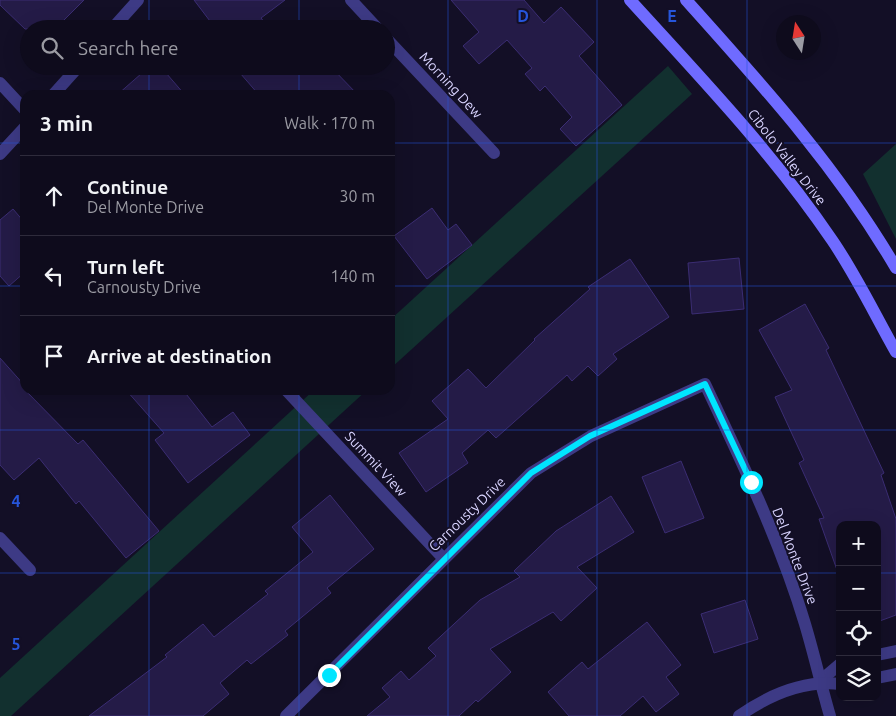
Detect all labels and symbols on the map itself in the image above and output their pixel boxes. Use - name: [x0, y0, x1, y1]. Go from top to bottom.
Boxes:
- text: D: [517, 7, 529, 25]
- text: E: [667, 7, 677, 25]
- north arrow: [776, 15, 821, 60]
- street label: Morning Dew: [416, 49, 486, 122]
- street label: Cibolo Valley Drive: [745, 106, 829, 208]
- street label: Summit View: [342, 428, 410, 500]
- route start: [740, 471, 763, 494]
- street label: Carnousty Drive: [426, 474, 508, 554]
- text: 4: [11, 492, 21, 510]
- street label: Del Monte Drive: [769, 505, 821, 607]
- text: 5: [11, 635, 21, 653]
- route end: [318, 664, 341, 687]

